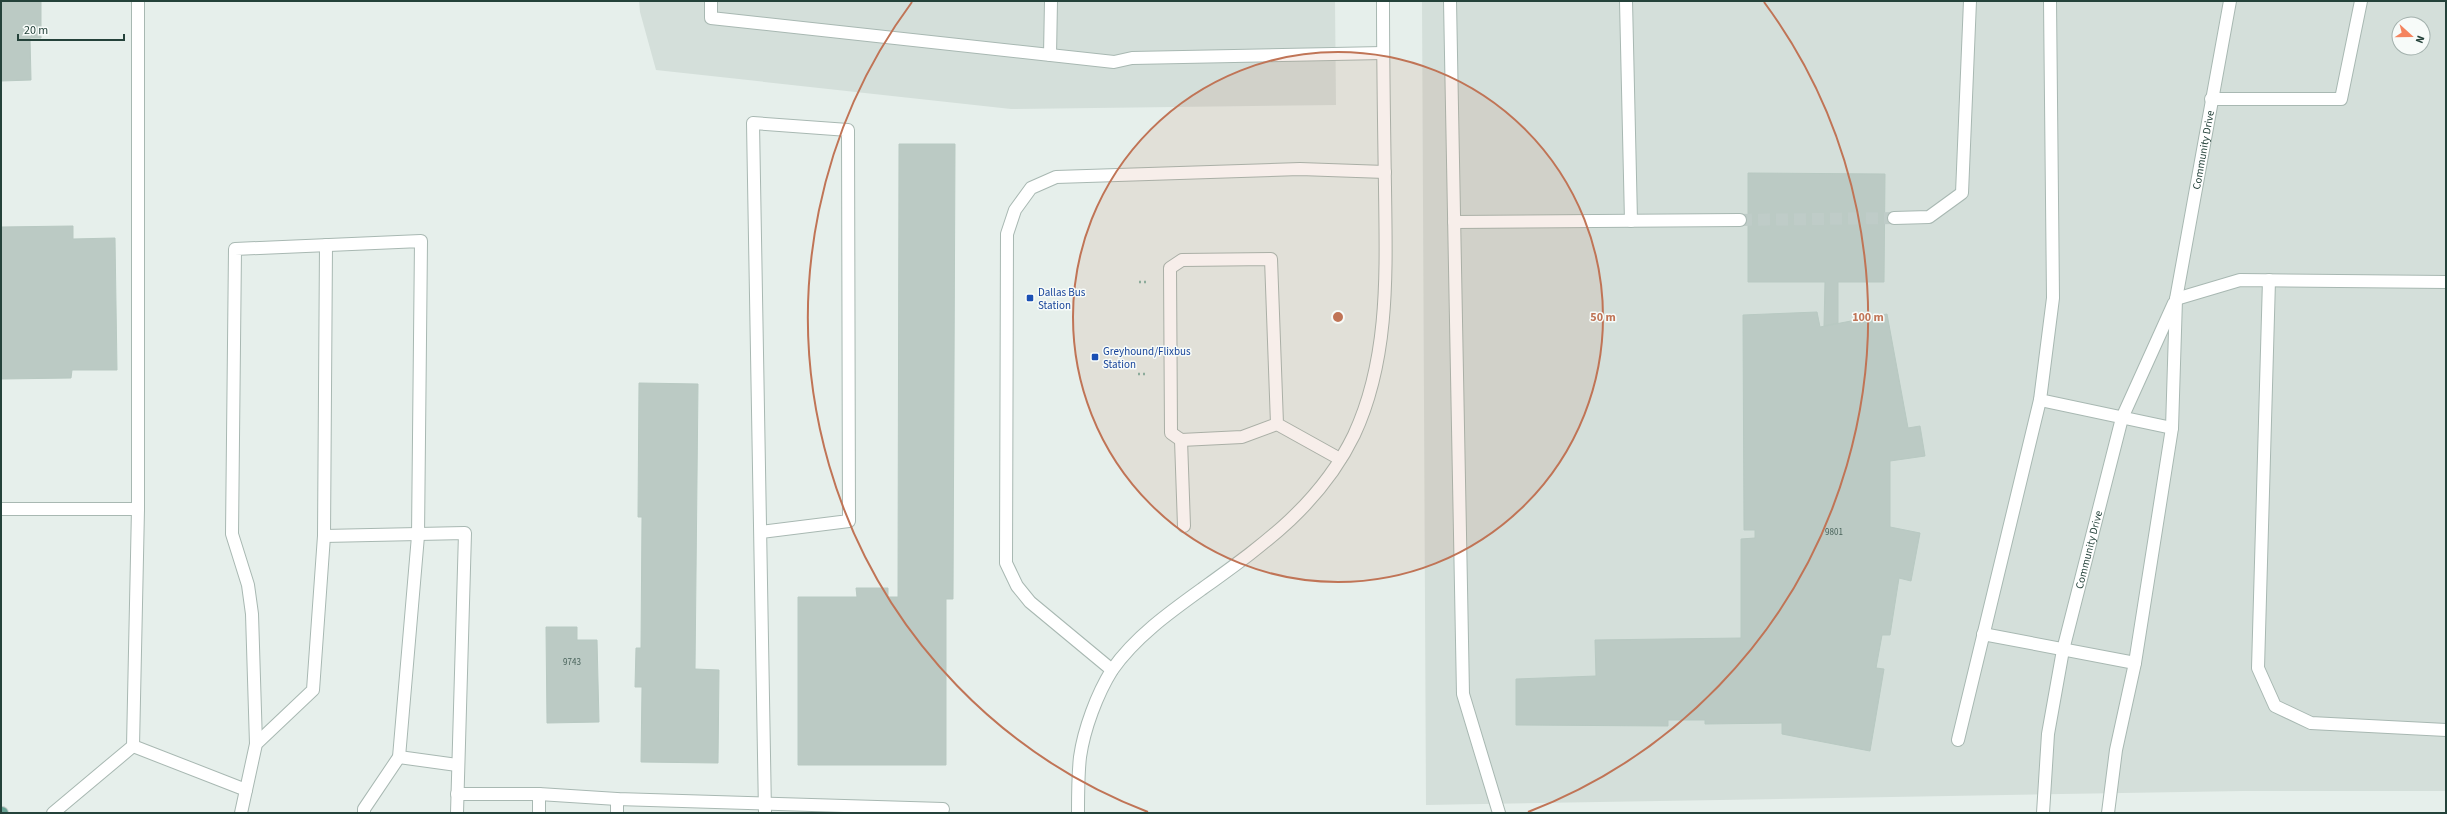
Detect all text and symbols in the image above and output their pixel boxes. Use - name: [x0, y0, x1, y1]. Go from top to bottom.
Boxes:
- scale bar: [18, 16, 124, 42]
- north arrow: [2391, 16, 2431, 56]
- text: 20 m: [24, 22, 48, 39]
- text: N: [2412, 33, 2428, 46]
- street label: Community Drive: [2189, 109, 2218, 191]
- place label: Dallas Bus Station: [1038, 285, 1086, 313]
- marker: Dallas Bus Station: [1025, 293, 1035, 303]
- text: 50 m: [1590, 309, 1616, 326]
- text: 100 m: [1852, 309, 1884, 326]
- centre of rings: [1331, 310, 1345, 324]
- place label: Greyhound/Flixbus Station: [1103, 344, 1191, 372]
- marker: Greyhound/Flixbus Station: [1090, 352, 1100, 362]
- street label: Community Drive: [2072, 509, 2106, 591]
- house number: 9801: [1825, 526, 1843, 539]
- house number: 9743: [563, 656, 581, 669]

